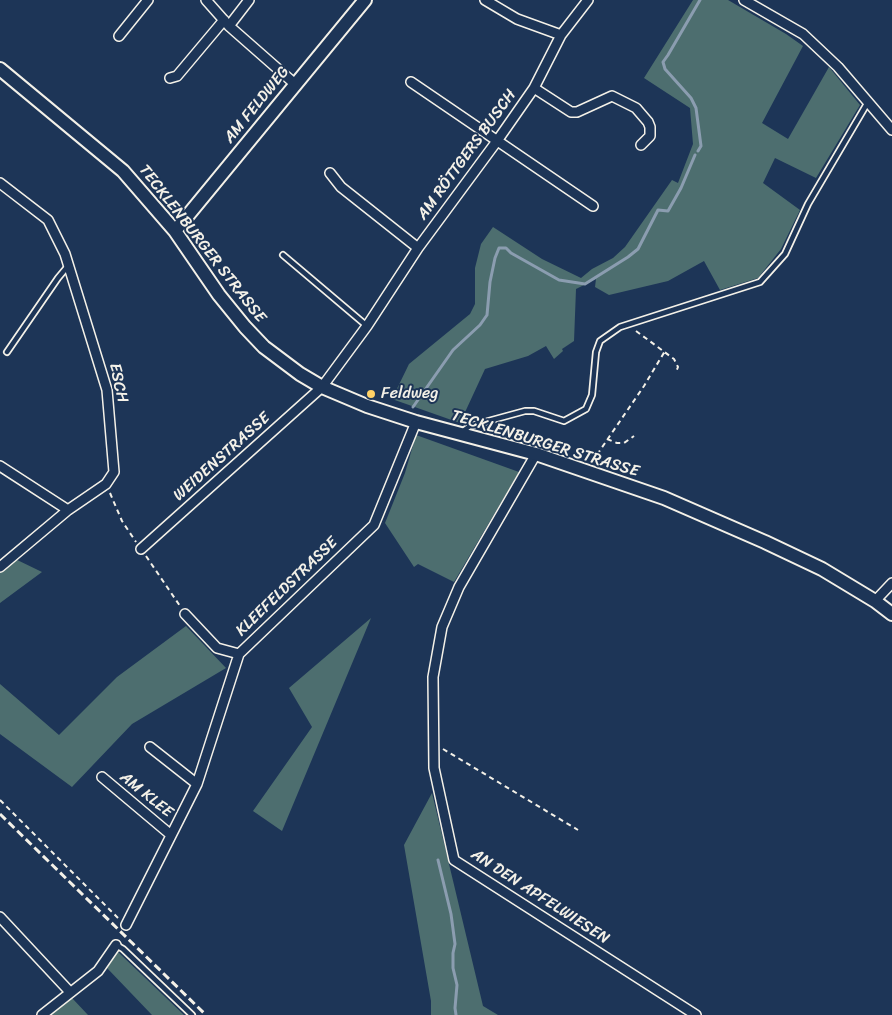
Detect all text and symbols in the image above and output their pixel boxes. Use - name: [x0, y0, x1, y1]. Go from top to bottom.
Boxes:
- street label: AM FELDWEG: [220, 63, 294, 147]
- street label: AM RÖTTGERS BUSCH: [413, 86, 521, 224]
- street label: TECKLENBURGER STRASSE: [134, 161, 270, 327]
- street label: ESCH: [104, 361, 132, 405]
- place label: Feldweg: [381, 384, 438, 404]
- marker: Feldweg: [365, 388, 377, 400]
- street label: TECKLENBURGER STRASSE: [449, 406, 641, 482]
- street label: WEIDENSTRASSE: [170, 409, 274, 505]
- street label: KLEEFELDSTRASSE: [232, 533, 342, 641]
- street label: AM KLEE: [116, 768, 176, 822]
- street label: AN DEN APFELWIESEN: [467, 845, 613, 949]

